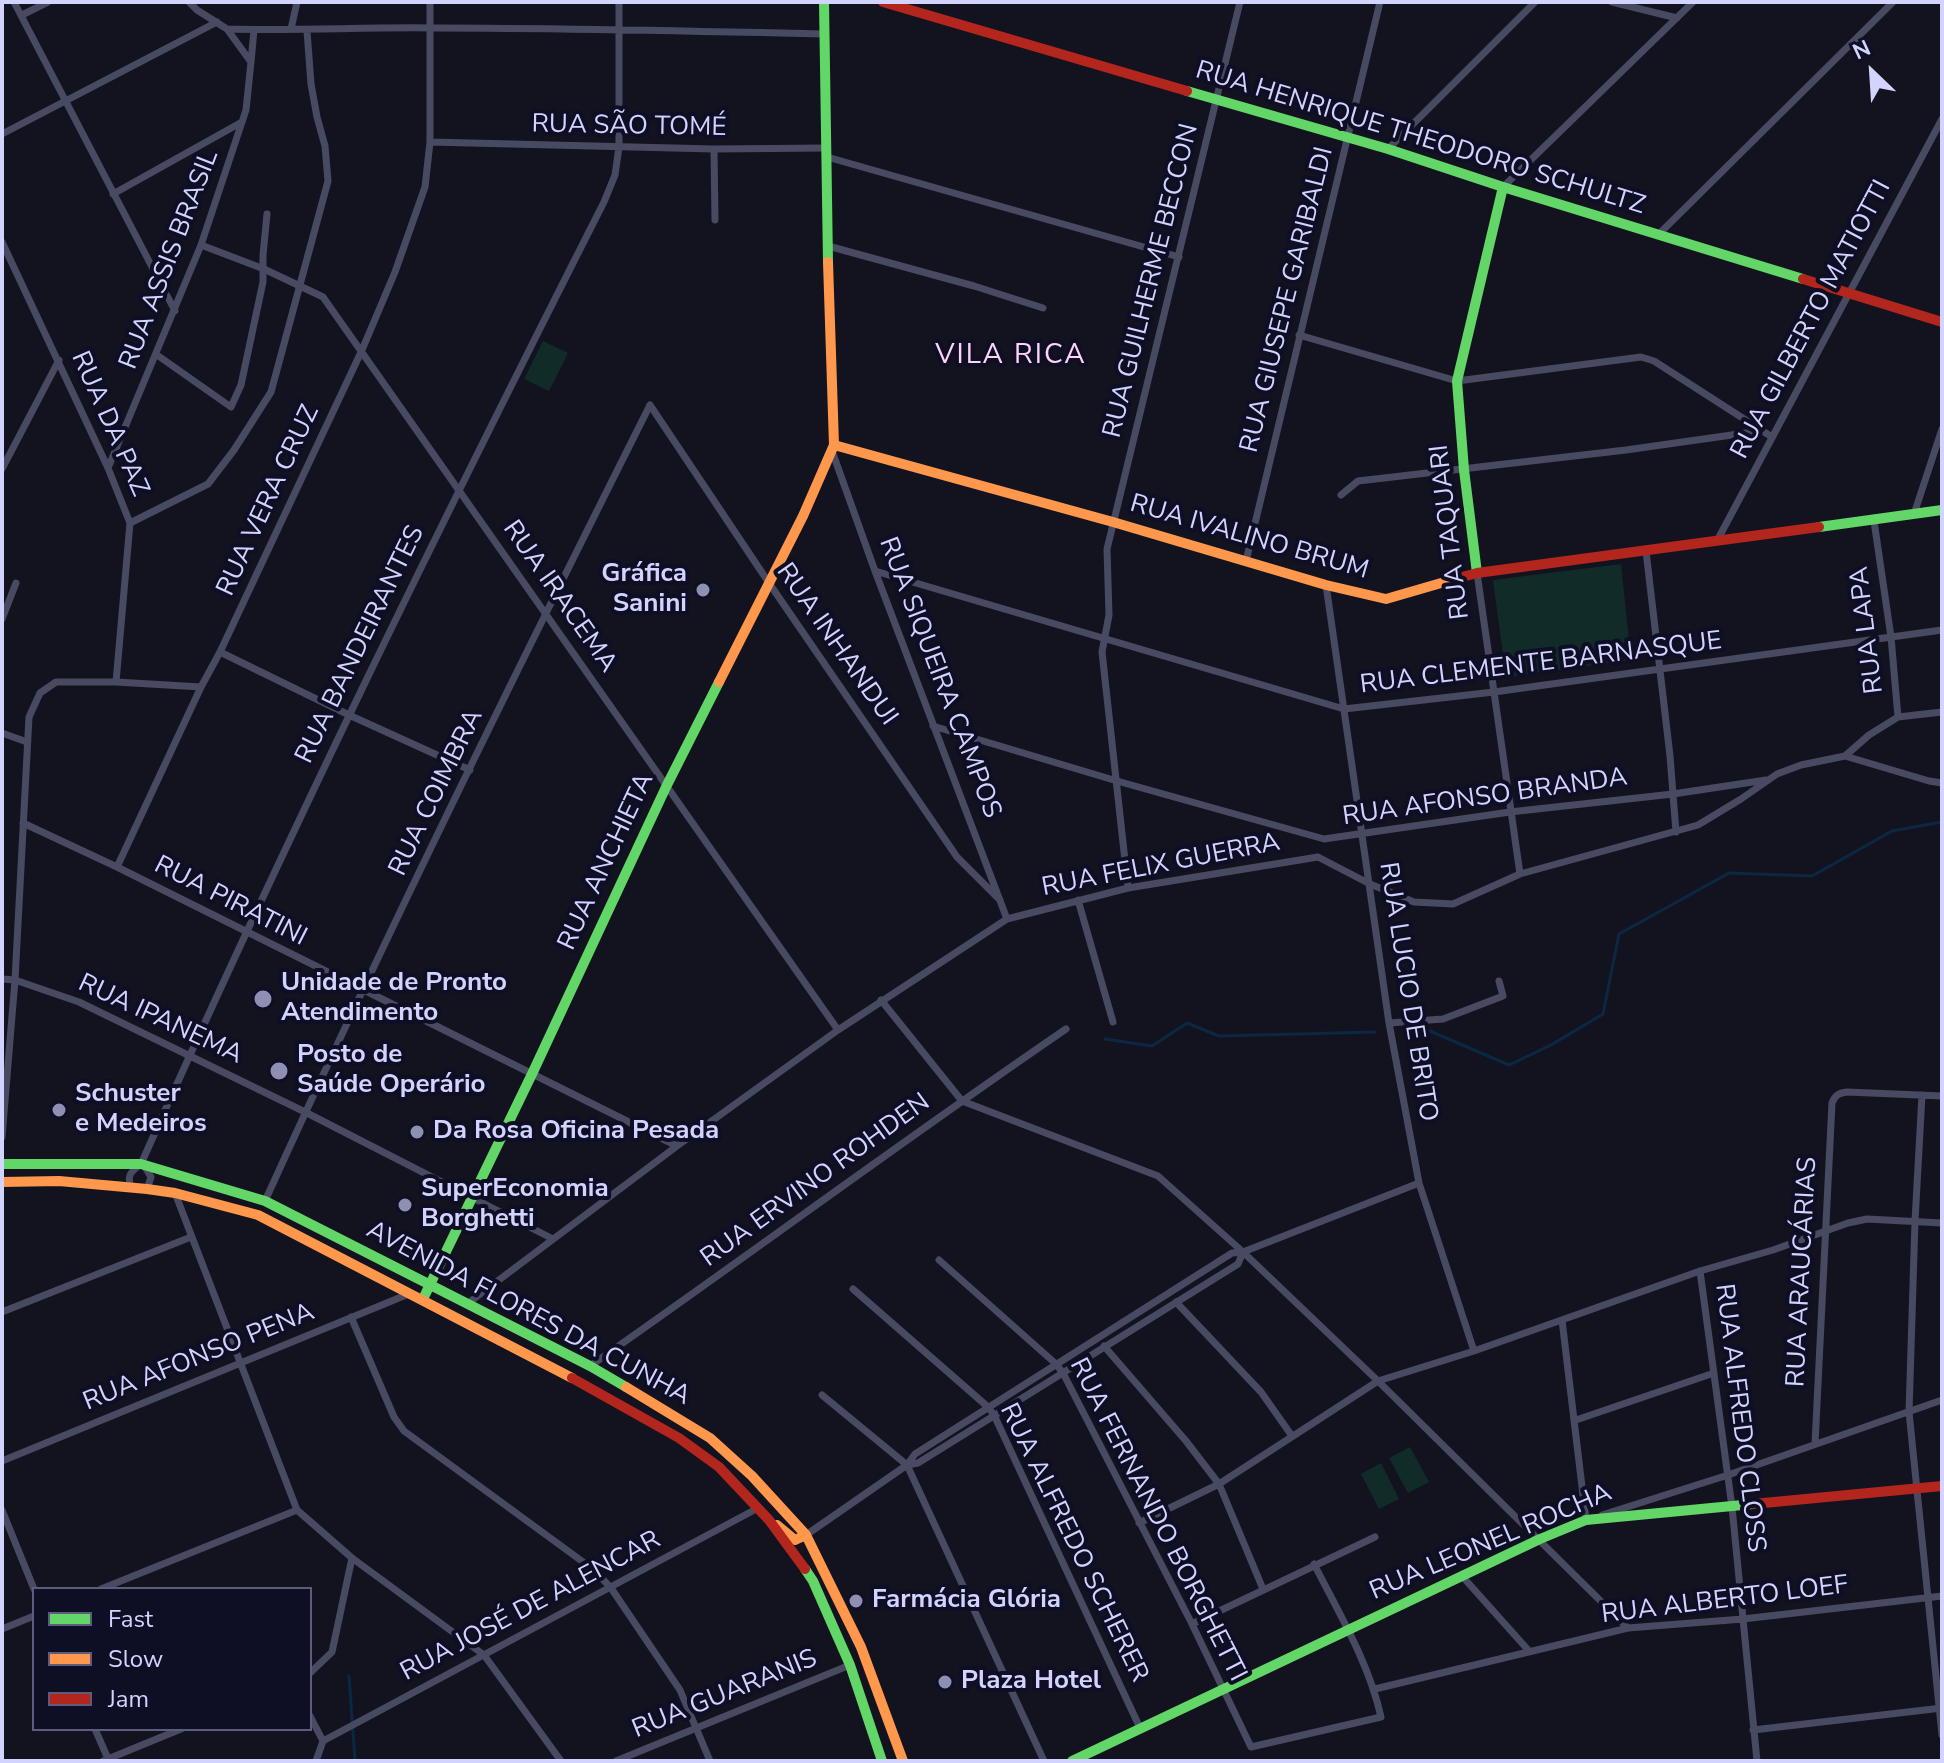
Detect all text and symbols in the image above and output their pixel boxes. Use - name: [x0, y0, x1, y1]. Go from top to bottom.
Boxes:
- north arrow: [1832, 32, 1912, 112]
- text: N: [1848, 33, 1876, 67]
- street label: RUA HENRIQUE THEODORO SCHULTZ: [1192, 56, 1648, 222]
- street label: RUA SÃO TOMÉ: [531, 110, 727, 144]
- street label: RUA GUILHERME BECCON: [1098, 121, 1206, 441]
- street label: RUA GIUSEPE GARIBALDI: [1235, 144, 1341, 456]
- street label: RUA ASSIS BRASIL: [114, 146, 226, 374]
- street label: RUA GILBERTO MATIOTTI: [1725, 175, 1899, 465]
- district label: VILA RICA: [935, 339, 1087, 373]
- street label: RUA DA PAZ: [63, 347, 155, 501]
- street label: RUA VERA CRUZ: [211, 401, 327, 601]
- street label: RUA TAQUARI: [1425, 443, 1477, 621]
- street label: RUA IVALINO BRUM: [1126, 489, 1372, 587]
- street label: RUA IRACEMA: [495, 515, 623, 679]
- street label: RUA BANDEIRANTES: [290, 521, 432, 769]
- street label: RUA SIQUEIRA CAMPOS: [871, 533, 1007, 823]
- street label: RUA INHANDUI: [769, 558, 903, 732]
- place label: Gráfica Sanini: [601, 559, 687, 620]
- street label: RUA LAPA: [1845, 565, 1891, 695]
- marker: Gráfica Sanini: [694, 581, 712, 599]
- street label: RUA CLEMENTE BARNASQUE: [1358, 626, 1724, 702]
- street label: RUA COIMBRA: [383, 705, 491, 881]
- street label: RUA AFONSO BRANDA: [1341, 763, 1629, 833]
- street label: RUA ANCHIETA: [552, 769, 662, 955]
- street label: RUA FELIX GUERRA: [1039, 828, 1283, 904]
- street label: RUA PIRATINI: [148, 850, 312, 954]
- street label: RUA LUCIO DE BRITO: [1371, 860, 1443, 1124]
- street label: RUA IPANEMA: [73, 968, 247, 1072]
- place label: Unidade de Pronto Atendimento: [281, 968, 507, 1030]
- marker: Unidade de Pronto Atendimento: [252, 988, 274, 1010]
- place label: Posto de Saúde Operário: [297, 1040, 486, 1102]
- marker: Posto de Saúde Operário: [268, 1060, 290, 1082]
- place label: Schuster e Medeiros: [75, 1079, 207, 1140]
- street label: RUA ERVINO ROHDEN: [696, 1088, 936, 1274]
- marker: Schuster e Medeiros: [50, 1101, 68, 1119]
- place label: Da Rosa Oficina Pesada: [433, 1116, 719, 1148]
- marker: Da Rosa Oficina Pesada: [408, 1123, 426, 1141]
- street label: RUA ARAUCÁRIAS: [1781, 1156, 1825, 1388]
- place label: SuperEconomia Borghetti: [421, 1174, 609, 1236]
- marker: SuperEconomia Borghetti: [396, 1196, 414, 1214]
- street label: AVENIDA FLORES DA CUNHA: [361, 1215, 695, 1413]
- street label: RUA ALFREDO CLOSS: [1707, 1282, 1771, 1554]
- street label: RUA AFONSO PENA: [79, 1297, 319, 1419]
- street label: RUA FERNANDO BORGHETTI: [1062, 1353, 1252, 1687]
- street label: RUA ALFREDO SCHERER: [992, 1399, 1154, 1687]
- street label: RUA LEONEL ROCHA: [1365, 1478, 1617, 1608]
- street label: RUA JOSÉ DE ALENCAR: [396, 1525, 666, 1689]
- street label: RUA ALBERTO LOEF: [1600, 1570, 1850, 1632]
- place label: Farmácia Glória: [872, 1585, 1061, 1617]
- legend: [32, 1587, 312, 1731]
- marker: Farmácia Glória: [847, 1592, 865, 1610]
- text: Fast: [108, 1603, 153, 1635]
- text: Slow: [108, 1643, 163, 1675]
- street label: RUA GUARANIS: [628, 1644, 822, 1746]
- place label: Plaza Hotel: [961, 1666, 1101, 1698]
- marker: Plaza Hotel: [936, 1673, 954, 1691]
- text: Jam: [108, 1683, 149, 1715]

